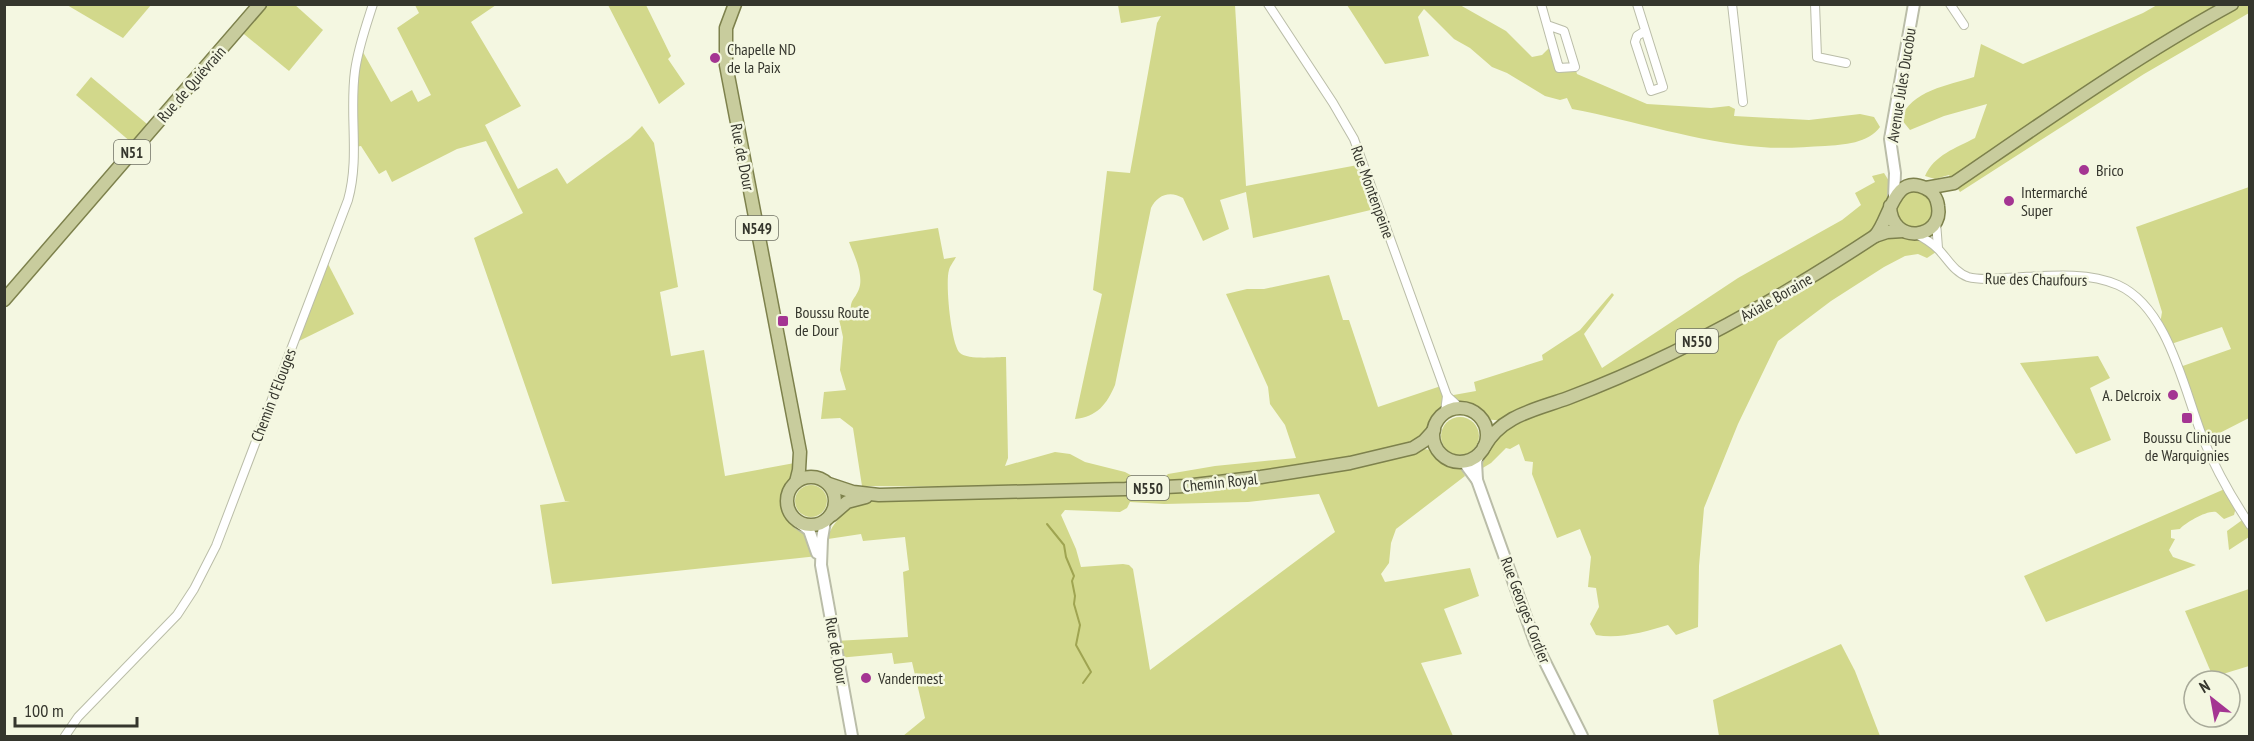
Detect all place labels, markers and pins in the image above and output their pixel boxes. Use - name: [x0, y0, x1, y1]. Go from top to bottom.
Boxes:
- place label: Chapelle ND de la Paix: [727, 39, 796, 77]
- marker: Chapelle ND de la Paix: [708, 51, 722, 65]
- place label: Brico: [2096, 160, 2124, 180]
- marker: Brico: [2077, 163, 2091, 177]
- place label: Intermarché Super: [2021, 182, 2088, 220]
- marker: Intermarché Super: [2002, 194, 2016, 208]
- place label: Boussu Route de Dour: [795, 302, 869, 340]
- marker: Boussu Route de Dour: [776, 314, 790, 328]
- place label: A. Delcroix: [2102, 385, 2161, 405]
- marker: A. Delcroix: [2166, 388, 2180, 402]
- marker: Boussu Clinique de Warquignies: [2180, 411, 2194, 425]
- place label: Boussu Clinique de Warquignies: [2143, 427, 2231, 465]
- place label: Vandermest: [877, 668, 944, 688]
- marker: Vandermest: [859, 671, 873, 685]

